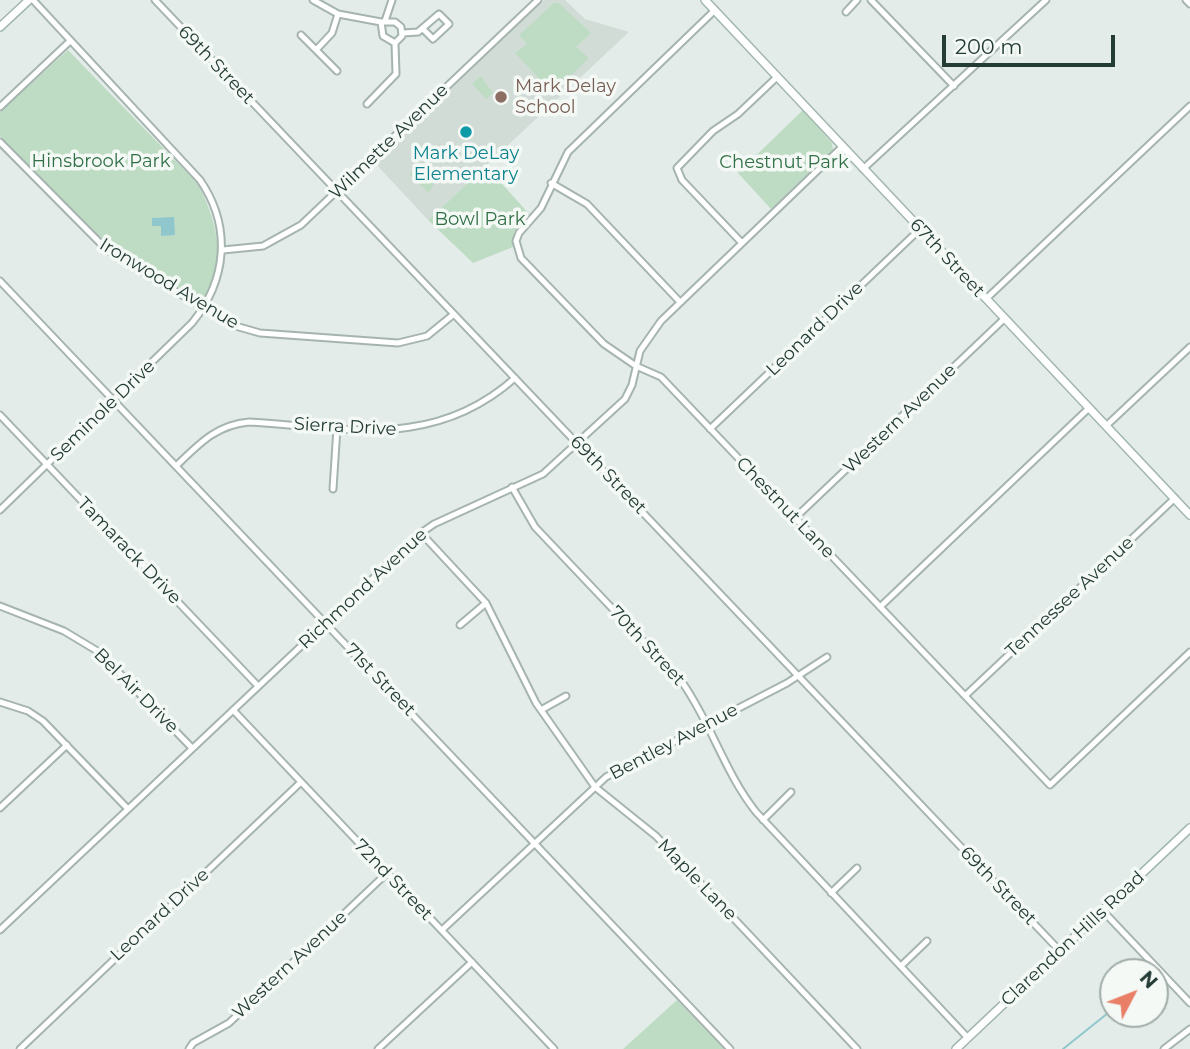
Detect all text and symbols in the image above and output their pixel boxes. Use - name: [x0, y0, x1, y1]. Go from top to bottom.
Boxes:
- street label: 69th Street: [173, 21, 259, 109]
- scale bar: [945, 21, 1118, 65]
- text: 200 m: [955, 34, 1022, 59]
- place label: Mark Delay School: [515, 76, 616, 119]
- street label: Wilmette Avenue: [325, 80, 453, 204]
- marker: Mark Delay School: [493, 89, 509, 105]
- marker: Mark DeLay Elementary: [458, 124, 474, 140]
- place label: Mark DeLay Elementary: [413, 143, 519, 186]
- park label: Hinsbrook Park: [32, 151, 170, 173]
- park label: Chestnut Park: [719, 152, 849, 174]
- park label: Bowl Park: [434, 209, 526, 231]
- street label: 67th Street: [905, 214, 989, 302]
- street label: Ironwood Avenue: [95, 234, 243, 334]
- street label: Leonard Drive: [762, 277, 868, 381]
- street label: Seminole Drive: [46, 356, 160, 466]
- street label: Western Avenue: [839, 360, 961, 478]
- street label: Sierra Drive: [293, 414, 397, 440]
- street label: 69th Street: [565, 431, 651, 519]
- street label: Chestnut Lane: [731, 453, 839, 563]
- street label: Tamarack Drive: [73, 493, 185, 609]
- street label: Richmond Avenue: [294, 524, 432, 654]
- street label: Tennessee Avenue: [1001, 532, 1139, 662]
- street label: 70th Street: [605, 602, 689, 690]
- street label: 71st Street: [340, 639, 420, 721]
- street label: Bel Air Drive: [89, 644, 183, 738]
- street label: Bentley Avenue: [606, 699, 742, 785]
- street label: 72nd Street: [349, 835, 437, 925]
- street label: Maple Lane: [653, 835, 741, 925]
- street label: 69th Street: [955, 842, 1041, 930]
- street label: Leonard Drive: [106, 864, 214, 966]
- street label: Clarendon Hills Road: [997, 867, 1149, 1011]
- street label: Western Avenue: [228, 906, 352, 1024]
- north arrow: [1099, 958, 1169, 1028]
- text: N: [1135, 967, 1162, 993]

